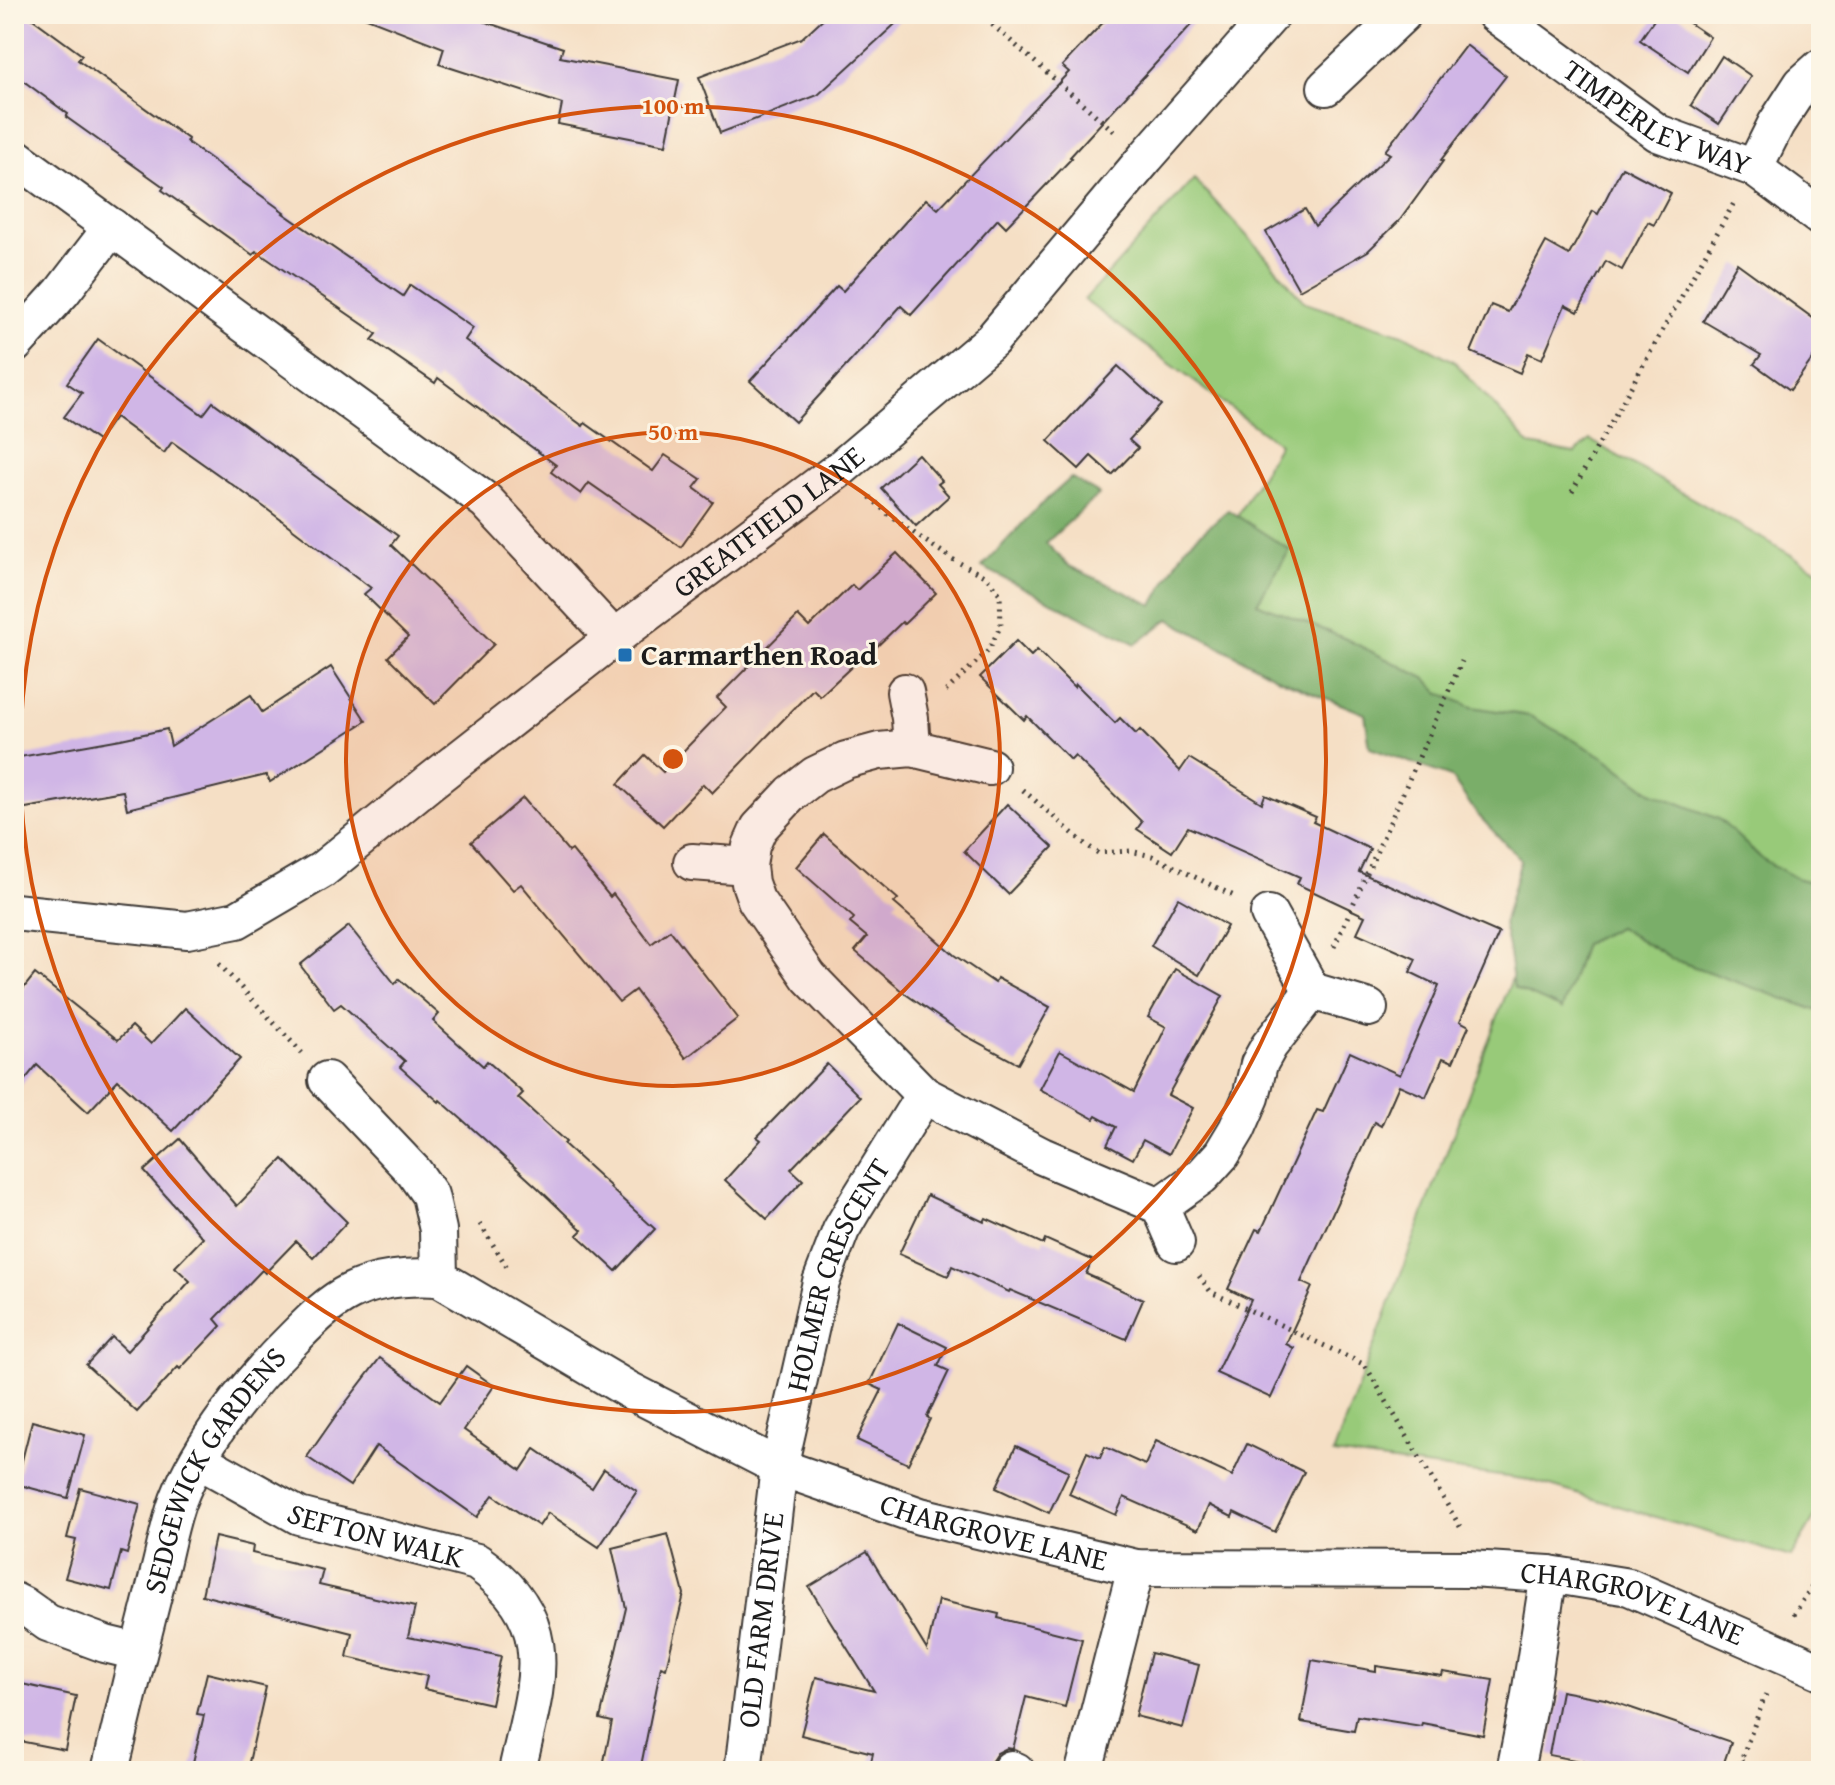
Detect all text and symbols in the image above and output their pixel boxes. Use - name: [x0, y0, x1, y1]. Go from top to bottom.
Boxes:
- street label: TIMPERLEY WAY: [1554, 48, 1757, 186]
- text: 100 m: [641, 88, 705, 123]
- text: 50 m: [648, 414, 699, 449]
- street label: GREATFIELD LANE: [663, 434, 874, 608]
- place label: Carmarthen Road: [641, 632, 878, 676]
- marker: Carmarthen Road: [616, 646, 634, 664]
- centre of rings: [659, 745, 687, 773]
- street label: HOLMER CRESCENT: [774, 1149, 901, 1396]
- street label: SEDGEWICK GARDENS: [131, 1336, 296, 1598]
- street label: CHARGROVE LANE: [874, 1481, 1112, 1581]
- street label: SEFTON WALK: [280, 1491, 469, 1579]
- street label: OLD FARM DRIVE: [725, 1510, 794, 1730]
- street label: CHARGROVE LANE: [1519, 1549, 1752, 1656]

